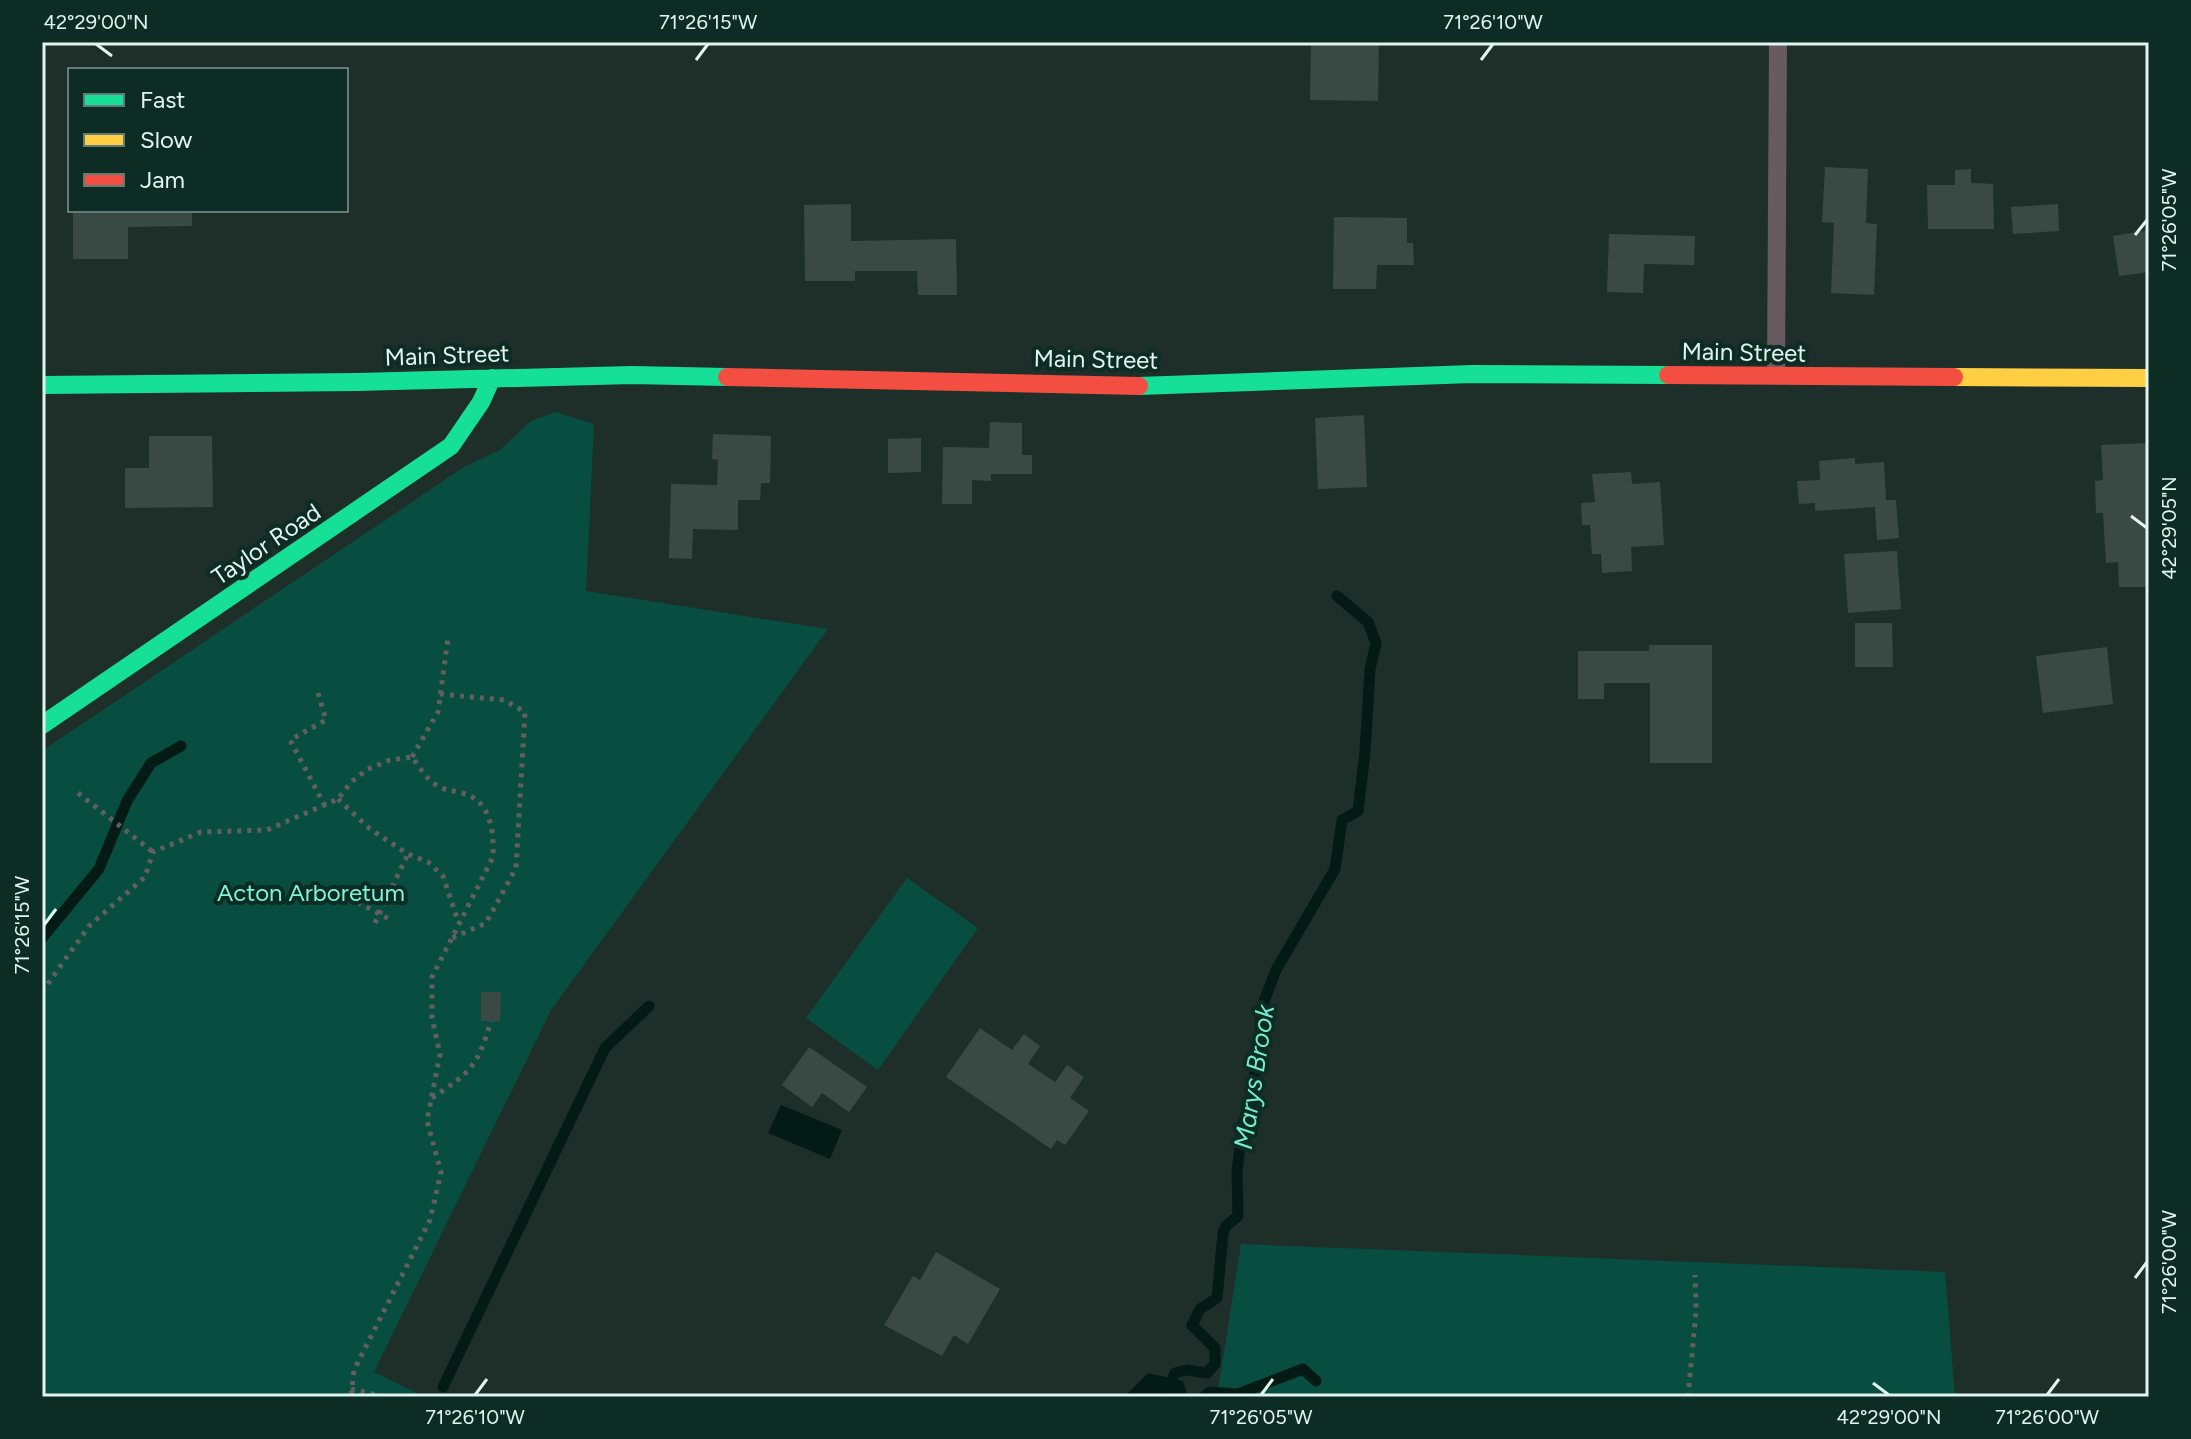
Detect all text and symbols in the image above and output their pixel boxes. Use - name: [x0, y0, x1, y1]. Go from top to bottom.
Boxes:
- text: 42°29'00"N: [44, 10, 149, 34]
- text: 71°26'15"W: [659, 10, 757, 34]
- text: 71°26'10"W: [1443, 10, 1543, 34]
- legend: [68, 68, 348, 212]
- text: Fast: [140, 85, 185, 114]
- text: Slow: [140, 125, 193, 154]
- text: Jam: [140, 165, 185, 194]
- text: 71°26'05"W: [2157, 169, 2181, 271]
- street label: Main Street: [1681, 336, 1807, 368]
- street label: Main Street: [384, 338, 510, 372]
- street label: Main Street: [1033, 343, 1159, 375]
- text: 42°29'05"N: [2157, 476, 2181, 580]
- street label: Taylor Road: [206, 497, 326, 591]
- text: 71°26'15"W: [10, 876, 34, 974]
- park label: Acton Arboretum: [217, 878, 405, 907]
- water label: Marys Brook: [1227, 1001, 1281, 1152]
- text: 71°26'00"W: [2157, 1210, 2181, 1314]
- text: 71°26'10"W: [425, 1405, 525, 1429]
- text: 71°26'05"W: [1210, 1405, 1312, 1429]
- text: 42°29'00"N: [1837, 1405, 1942, 1429]
- text: 71°26'00"W: [1995, 1405, 2099, 1429]

